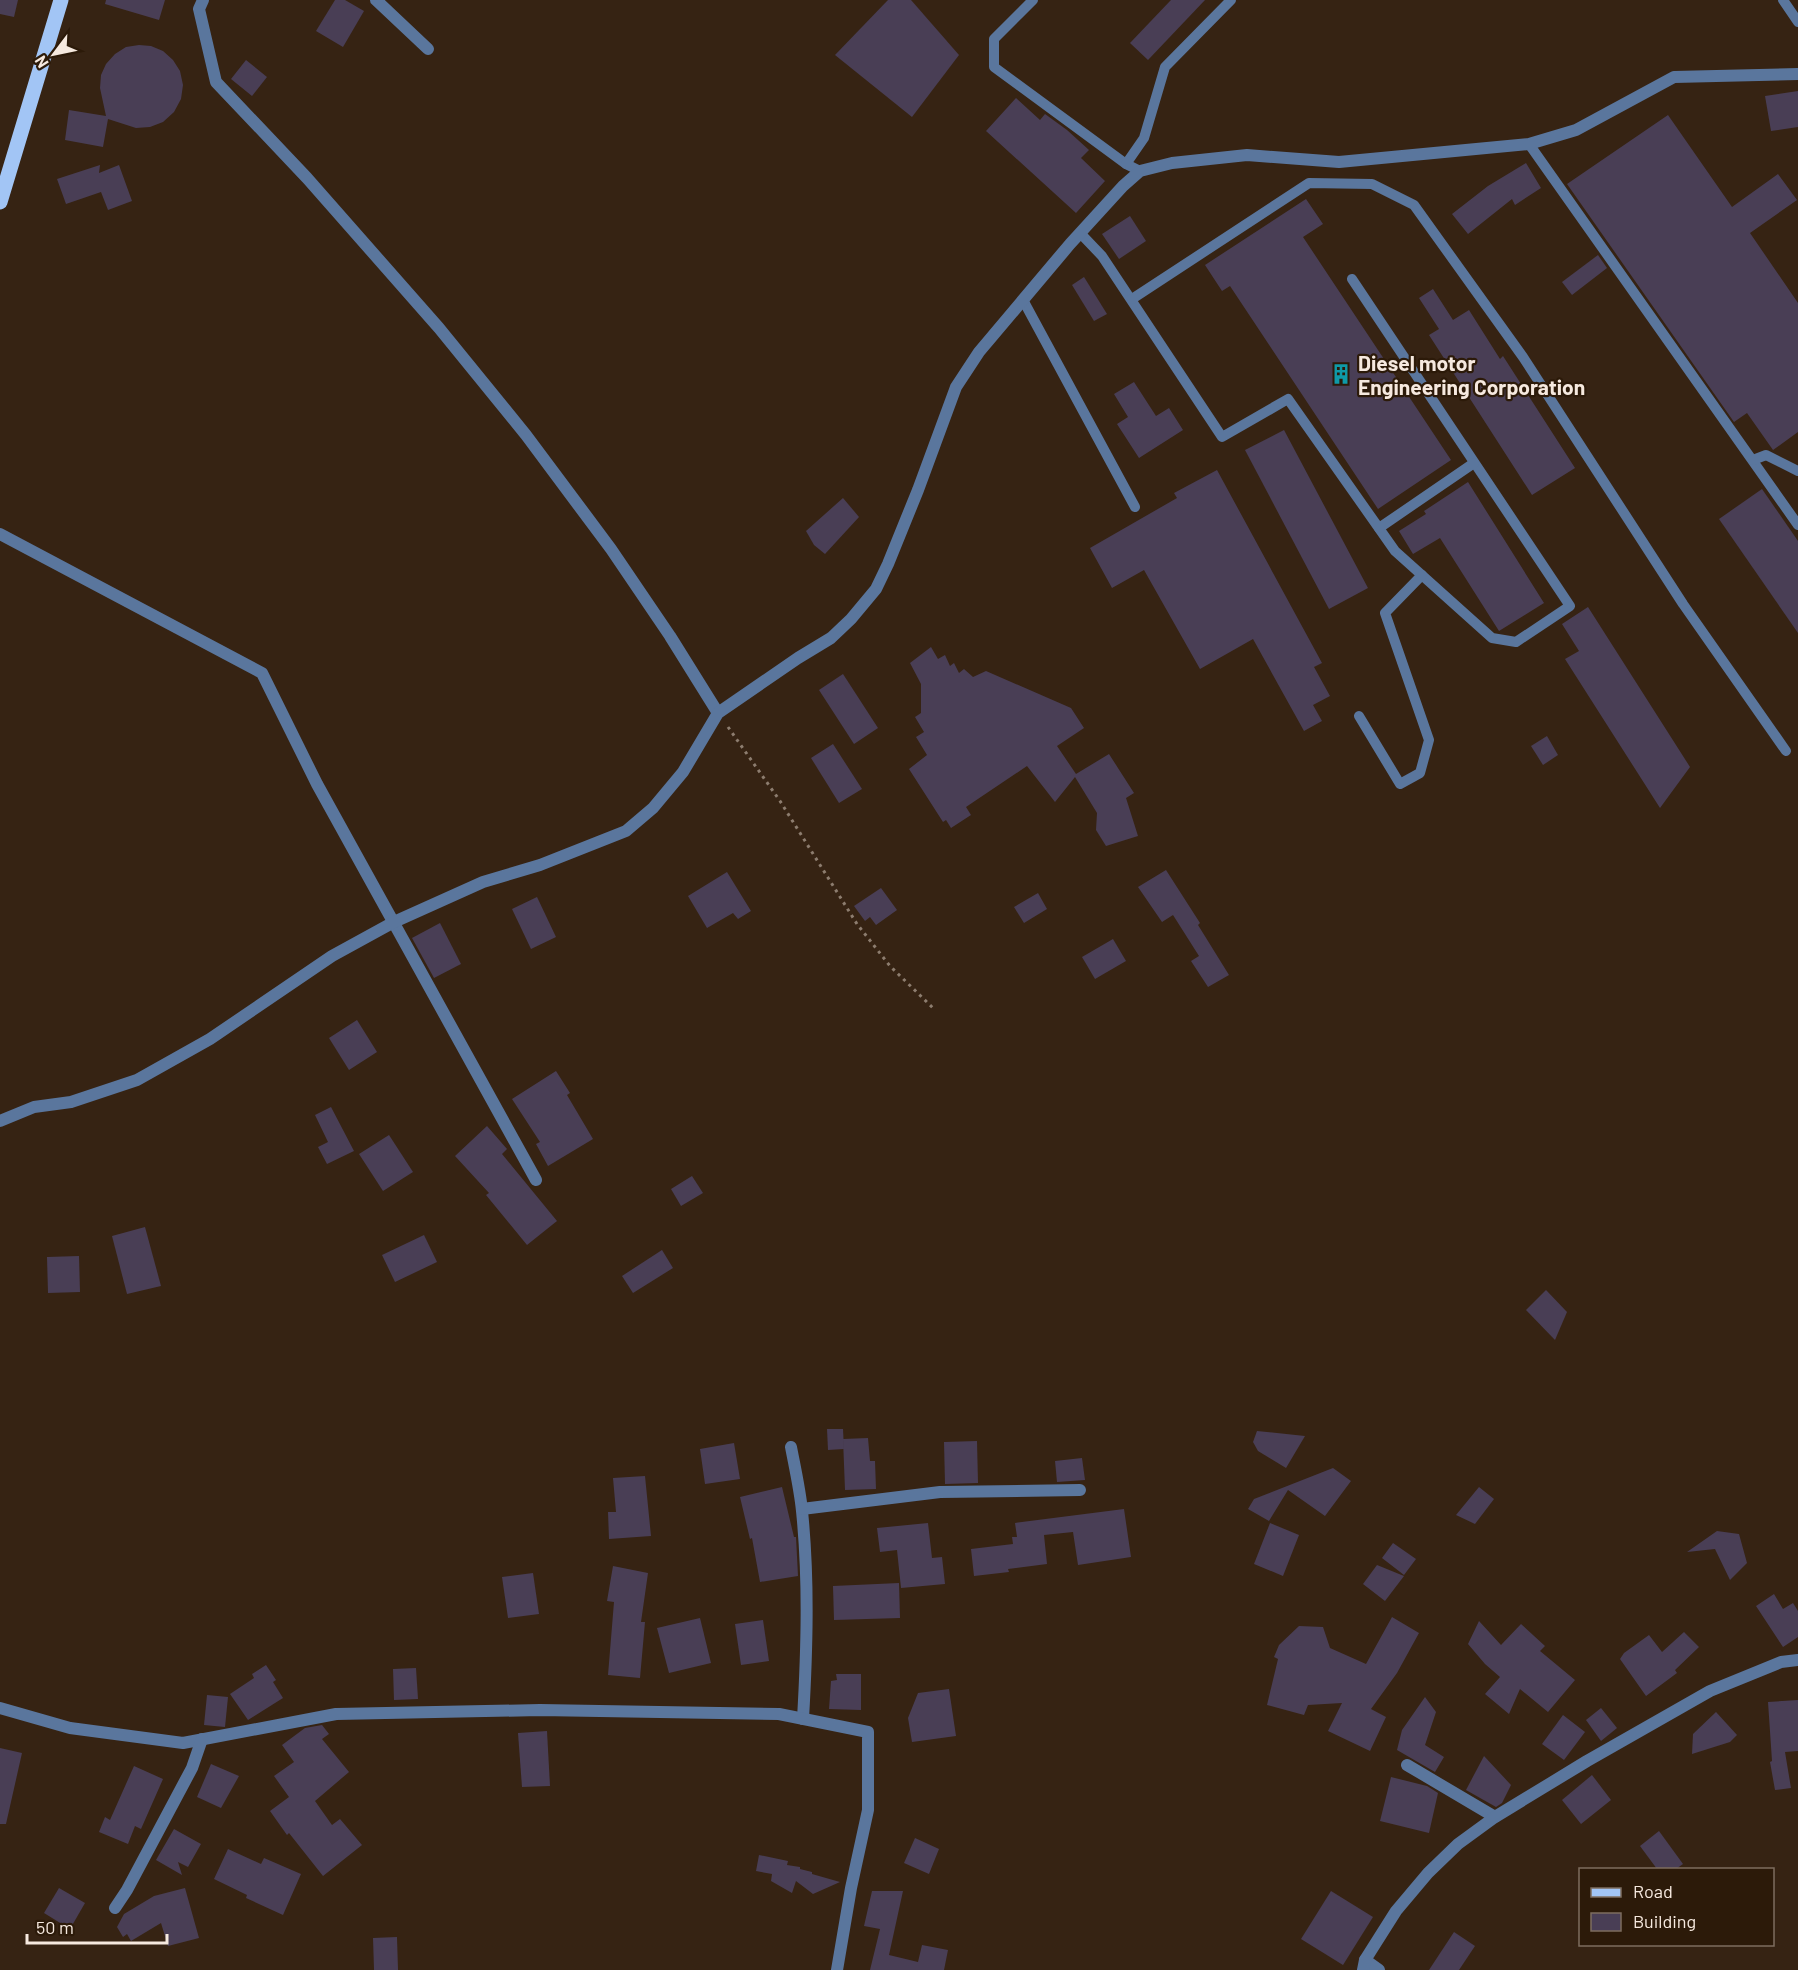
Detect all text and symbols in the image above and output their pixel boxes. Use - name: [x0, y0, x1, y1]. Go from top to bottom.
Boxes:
- north arrow: [24, 24, 84, 84]
- text: N: [30, 53, 52, 72]
- place label: Diesel motor Engineering Corporation: [1358, 350, 1585, 399]
- building icon: Diesel motor Engineering Corporation: [1329, 362, 1353, 386]
- legend: [1579, 1868, 1774, 1946]
- text: Road: [1633, 1880, 1673, 1902]
- scale bar: [27, 1907, 166, 1945]
- text: Building: [1633, 1910, 1696, 1932]
- text: 50 m: [36, 1916, 74, 1938]

